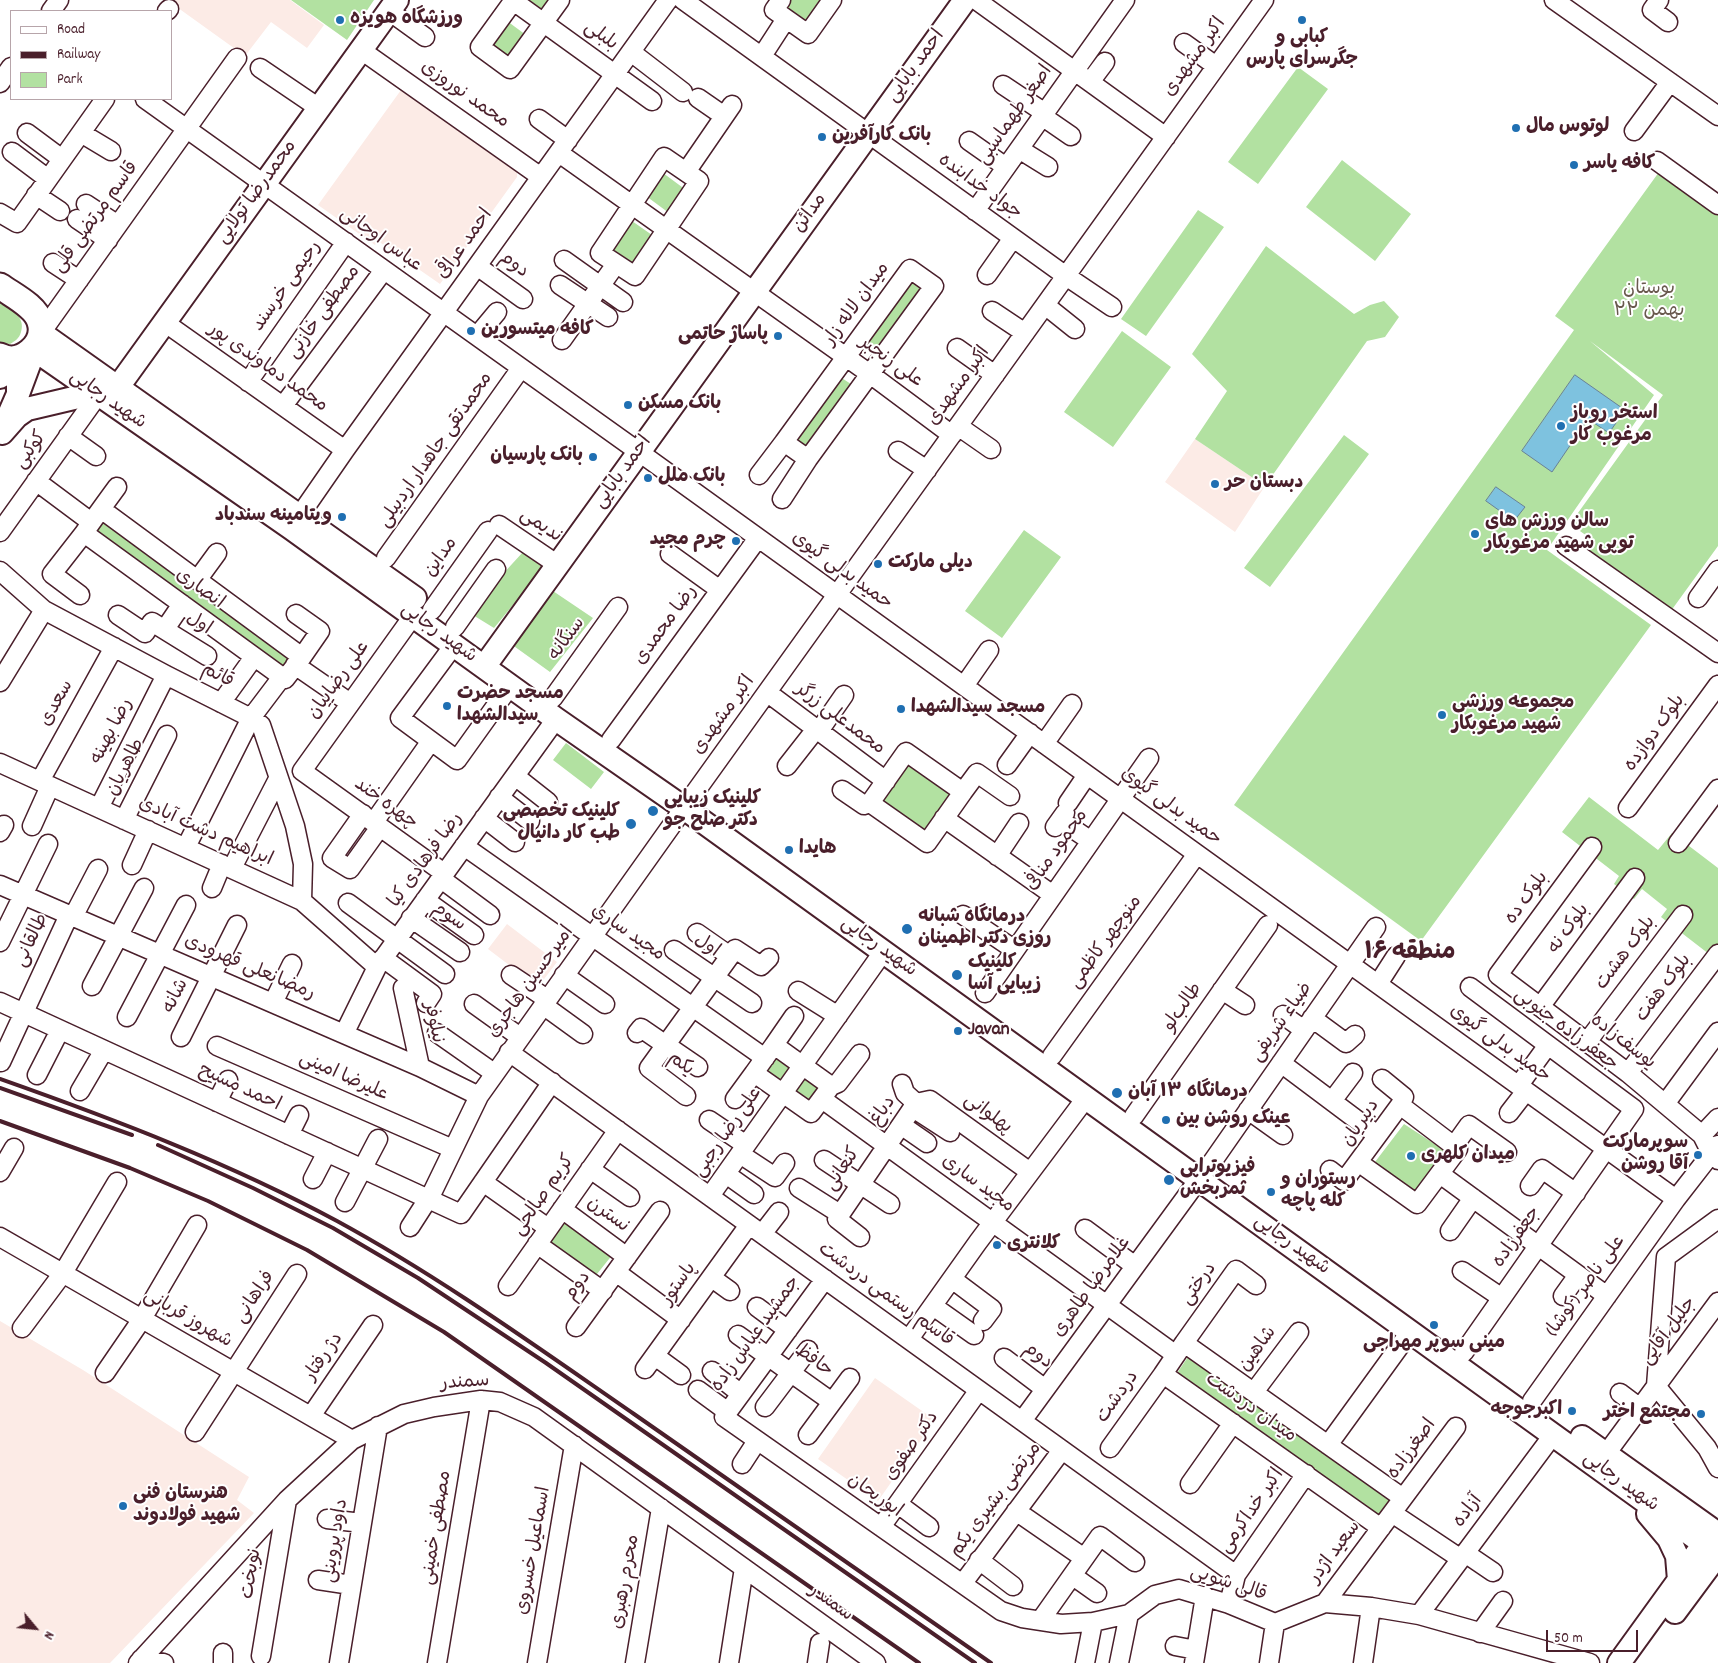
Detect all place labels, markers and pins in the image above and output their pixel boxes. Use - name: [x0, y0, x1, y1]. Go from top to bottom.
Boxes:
- place label: ورزشگاه هویزه: [350, 9, 463, 31]
- marker: ورزشگاه هویزه: [334, 14, 346, 26]
- marker: کبابی و جگرسرای پارس: [1296, 14, 1308, 26]
- place label: کبابی و جگرسرای پارس: [1246, 28, 1358, 72]
- place label: لوتوس مال: [1526, 117, 1609, 139]
- marker: لوتوس مال: [1510, 122, 1522, 134]
- place label: بانک کارآفرین: [832, 126, 931, 148]
- marker: بانک کارآفرین: [816, 131, 828, 143]
- place label: کافه یاسر: [1584, 154, 1655, 176]
- marker: کافه یاسر: [1568, 159, 1580, 171]
- place label: کافه میتسورین: [481, 320, 594, 342]
- marker: کافه میتسورین: [465, 325, 477, 337]
- place label: پاساژ حاتمی: [678, 325, 768, 347]
- marker: پاساژ حاتمی: [772, 330, 784, 342]
- place label: بانک مسکن: [638, 394, 721, 416]
- marker: بانک مسکن: [622, 399, 634, 411]
- place label: استخر روباز مرغوب کار: [1571, 404, 1658, 448]
- marker: استخر روباز مرغوب کار: [1555, 420, 1567, 432]
- place label: بانک پارسیان: [490, 446, 583, 468]
- marker: بانک پارسیان: [587, 451, 599, 463]
- place label: بانک ملل: [658, 467, 726, 489]
- marker: بانک ملل: [642, 472, 654, 484]
- place label: دبستان حر: [1225, 473, 1303, 495]
- marker: دبستان حر: [1209, 478, 1221, 490]
- place label: ویتامینه سندباد: [215, 506, 332, 528]
- marker: ویتامینه سندباد: [336, 511, 348, 523]
- place label: سالن ورزش های توپی شهید مرغوبکار: [1485, 512, 1634, 556]
- marker: سالن ورزش های توپی شهید مرغوبکار: [1469, 528, 1481, 540]
- place label: چرم مجید: [650, 530, 726, 552]
- marker: چرم مجید: [730, 535, 742, 547]
- place label: دیلی مارکت: [888, 553, 973, 575]
- marker: دیلی مارکت: [872, 558, 884, 570]
- place label: مسجد حضرت سیدالشهدا: [457, 684, 564, 728]
- place label: مجموعه ورزشی شهید مرغوبکار: [1452, 693, 1574, 737]
- place label: مسجد سیدالشهدا: [911, 698, 1045, 720]
- marker: مسجد حضرت سیدالشهدا: [441, 700, 453, 712]
- marker: مسجد سیدالشهدا: [895, 703, 907, 715]
- marker: مجموعه ورزشی شهید مرغوبکار: [1436, 709, 1448, 721]
- place label: کلینیک زیبایی دکتر صلح جو: [664, 789, 761, 833]
- place label: کلینیک تخصصی طب کار دانیال: [503, 802, 620, 846]
- marker: کلینیک زیبایی دکتر صلح جو: [646, 804, 660, 818]
- marker: کلینیک تخصصی طب کار دانیال: [624, 817, 638, 831]
- place label: هایدا: [799, 839, 837, 861]
- marker: هایدا: [783, 844, 795, 856]
- place label: درمانگاه شبانه روزی دکتر اطمینان: [918, 907, 1051, 951]
- marker: درمانگاه شبانه روزی دکتر اطمینان: [900, 922, 914, 936]
- place label: کلینیک زیبایی آسا: [968, 953, 1041, 997]
- marker: کلینیک زیبایی آسا: [950, 968, 964, 982]
- place label: Javan: [968, 1020, 1009, 1042]
- marker: Javan: [952, 1025, 964, 1037]
- place label: درمانگاه ۱۳ آبان: [1128, 1082, 1248, 1104]
- marker: درمانگاه ۱۳ آبان: [1110, 1086, 1124, 1100]
- place label: عینک روشن بین: [1176, 1109, 1290, 1131]
- marker: عینک روشن بین: [1160, 1114, 1172, 1126]
- place label: سوپرمارکت آقا روشن: [1603, 1133, 1688, 1177]
- place label: میدان کلهری: [1421, 1145, 1515, 1167]
- marker: سوپرمارکت آقا روشن: [1692, 1149, 1704, 1161]
- marker: میدان کلهری: [1405, 1150, 1417, 1162]
- place label: فیزیوتراپی ثمربخش: [1180, 1158, 1255, 1202]
- place label: رستوران و کله پاچه: [1281, 1170, 1356, 1214]
- marker: فیزیوتراپی ثمربخش: [1162, 1173, 1176, 1187]
- marker: رستوران و کله پاچه: [1265, 1186, 1277, 1198]
- place label: کلانتری: [1007, 1234, 1060, 1256]
- marker: کلانتری: [991, 1239, 1003, 1251]
- marker: مینی سوپر مهراجی: [1428, 1319, 1440, 1331]
- place label: مینی سوپر مهراجی: [1363, 1333, 1505, 1355]
- place label: اکبرجوجه: [1490, 1400, 1562, 1422]
- place label: مجتمع اختر: [1604, 1403, 1691, 1425]
- marker: اکبرجوجه: [1566, 1405, 1578, 1417]
- marker: مجتمع اختر: [1695, 1408, 1707, 1420]
- place label: هنرستان فنی شهید فولادوند: [133, 1484, 240, 1528]
- marker: هنرستان فنی شهید فولادوند: [117, 1500, 129, 1512]

